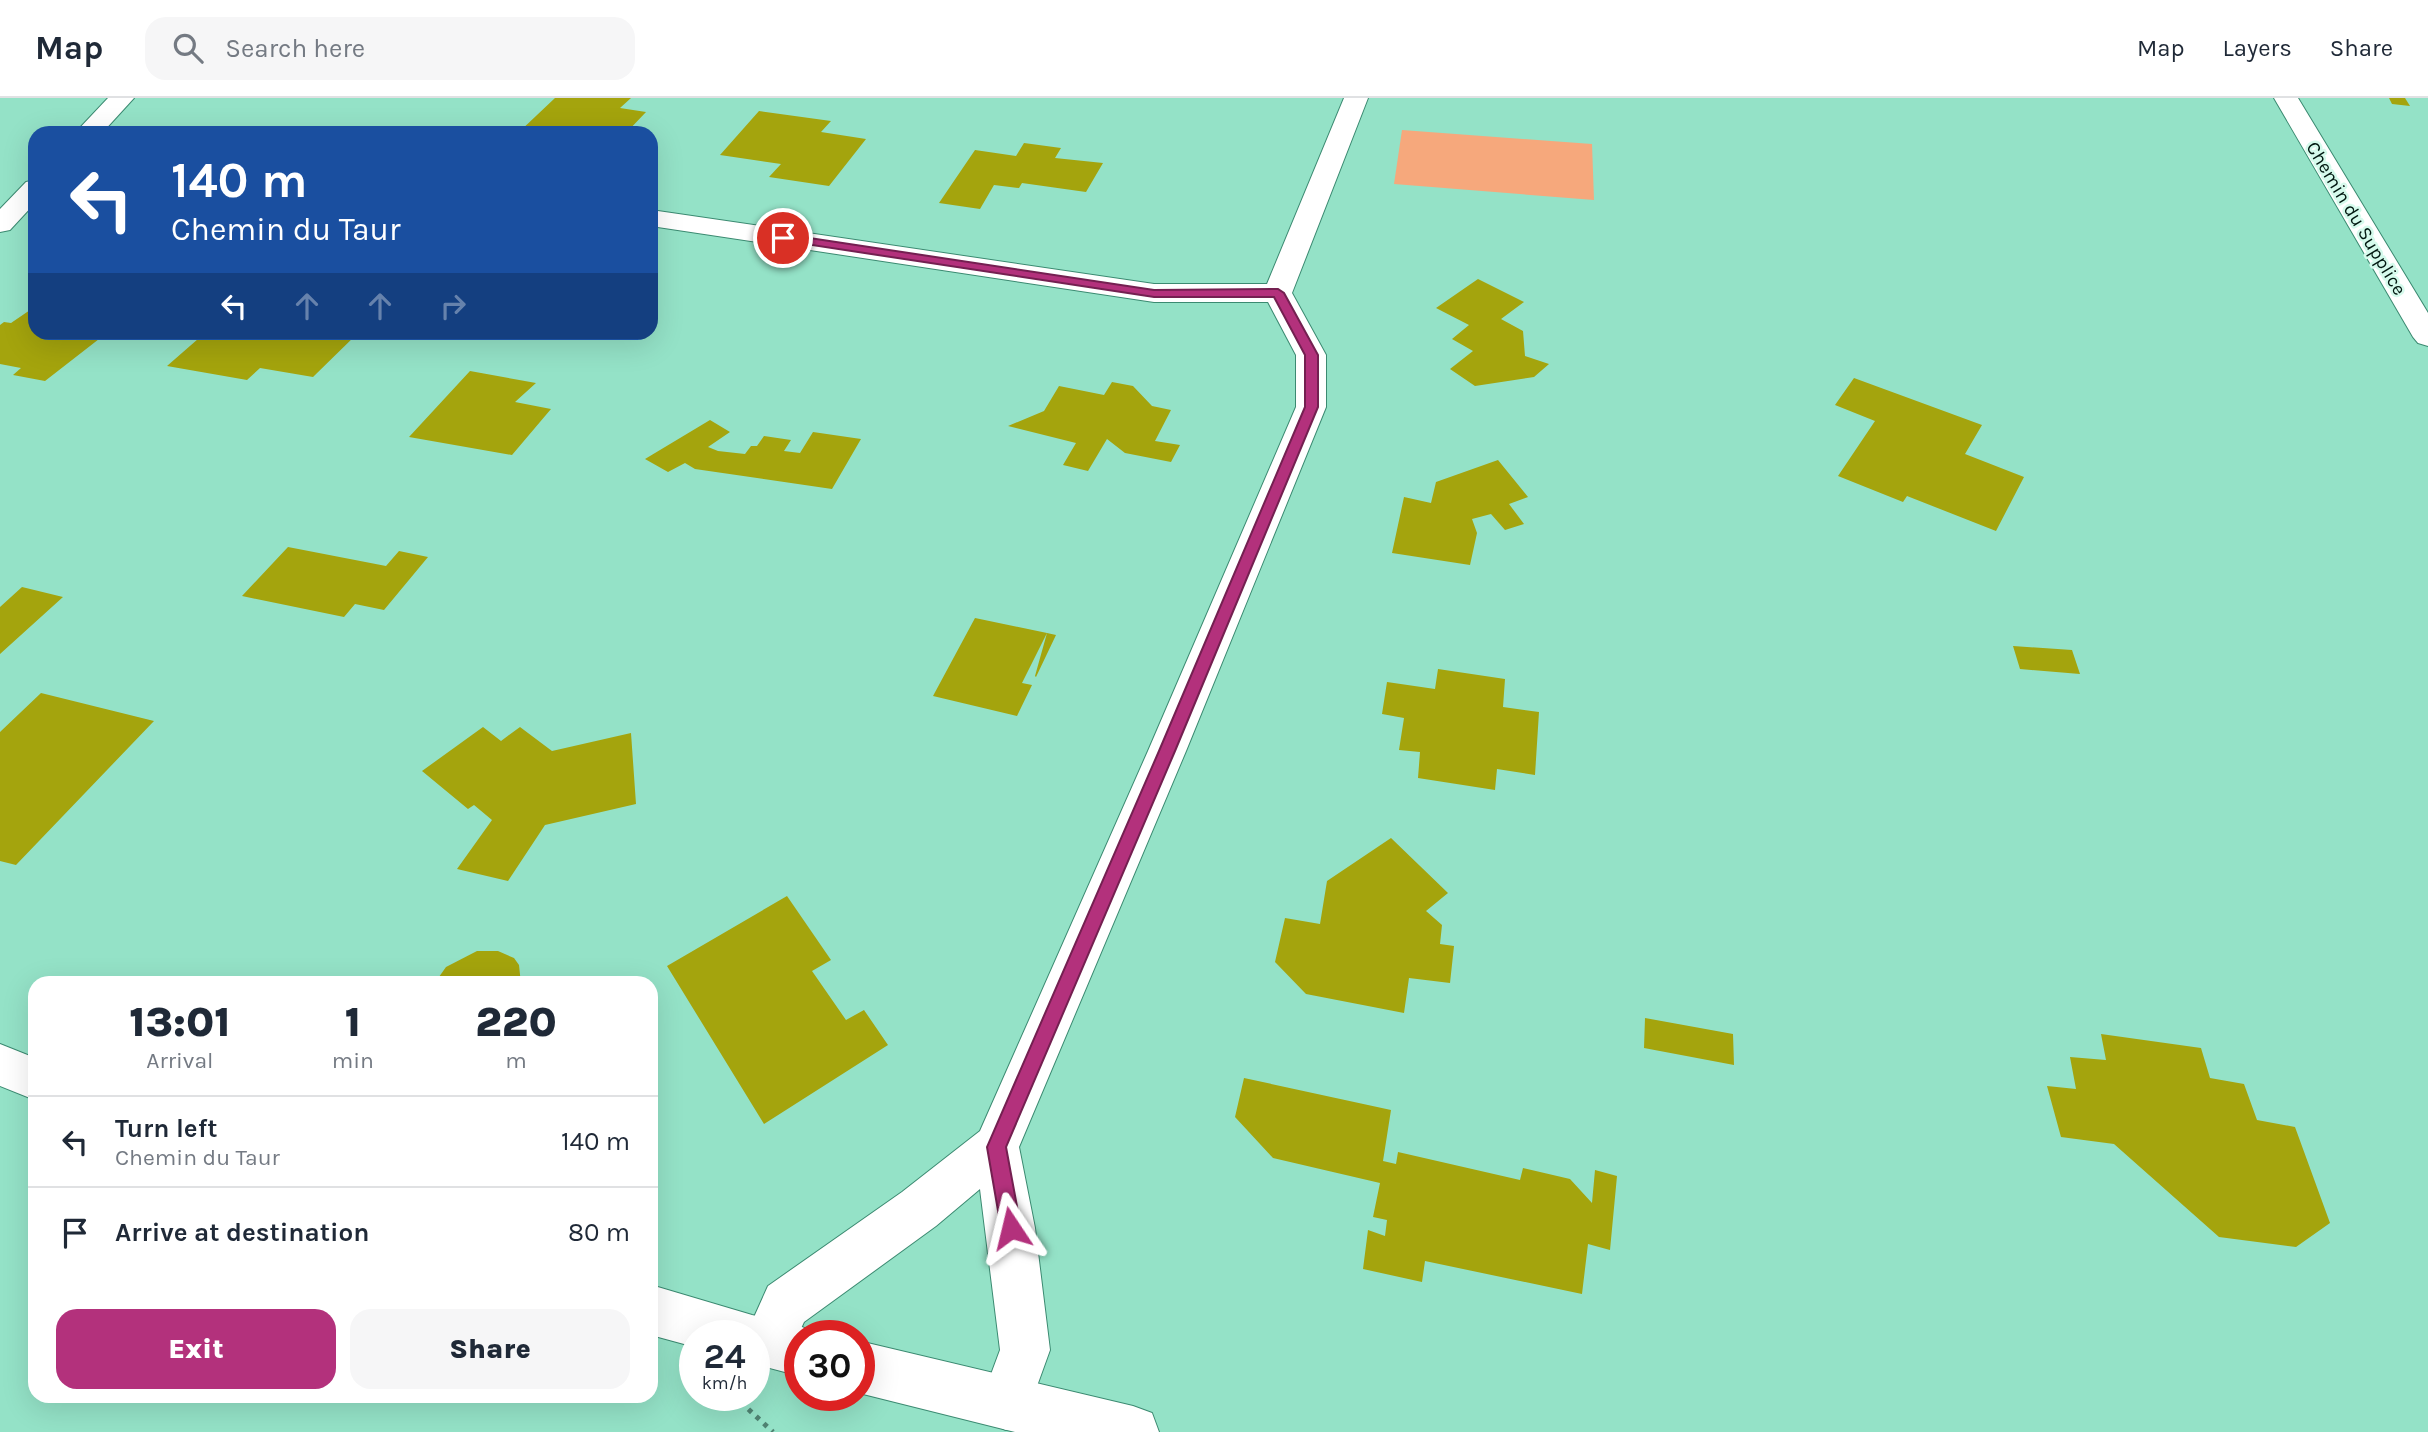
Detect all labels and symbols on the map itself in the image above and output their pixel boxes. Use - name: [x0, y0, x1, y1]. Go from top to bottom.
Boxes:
- street label: Chemin du Supplice: [2302, 138, 2411, 299]
- pin: [753, 208, 813, 268]
- position arrow: [974, 1191, 1048, 1265]
- speed limit sign: 30: [784, 1320, 875, 1411]

